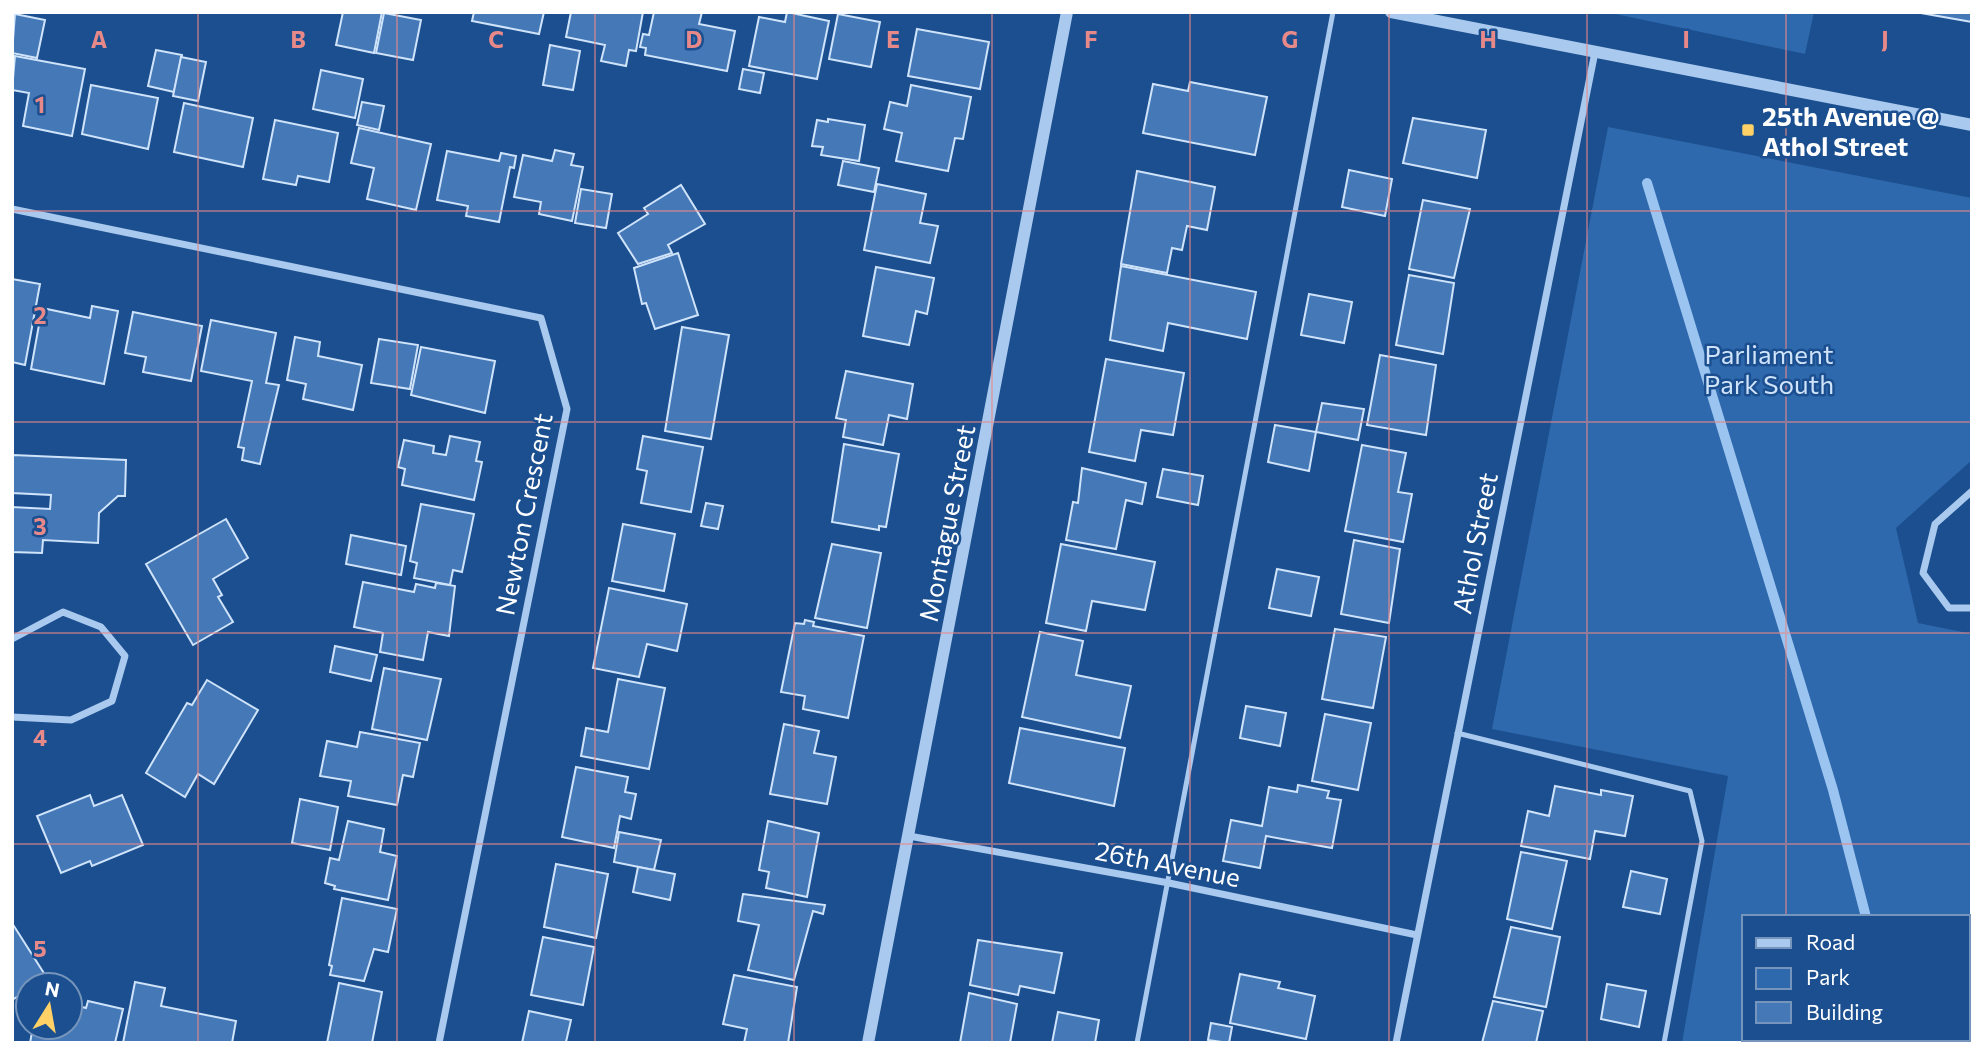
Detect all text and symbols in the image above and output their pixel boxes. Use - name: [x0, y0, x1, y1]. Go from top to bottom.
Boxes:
- text: A: [91, 25, 108, 53]
- text: B: [290, 25, 306, 53]
- text: C: [488, 25, 504, 53]
- text: D: [686, 25, 703, 53]
- text: E: [886, 25, 900, 53]
- text: F: [1084, 25, 1098, 53]
- text: G: [1282, 25, 1298, 53]
- text: H: [1479, 25, 1497, 53]
- text: I: [1682, 25, 1690, 53]
- text: J: [1881, 25, 1889, 53]
- text: 1: [35, 90, 45, 118]
- place label: 25th Avenue @ Athol Street: [1762, 100, 1939, 161]
- marker: 25th Avenue @ Athol Street: [1740, 122, 1756, 138]
- text: 2: [33, 301, 47, 329]
- park label: Parliament Park South: [1704, 338, 1834, 399]
- street label: Newton Crescent: [488, 410, 558, 618]
- street label: Montague Street: [912, 422, 980, 624]
- street label: Athol Street: [1445, 470, 1503, 616]
- text: 3: [33, 512, 47, 540]
- text: 4: [33, 723, 47, 751]
- street label: 26th Avenue: [1093, 834, 1243, 892]
- legend: [1742, 915, 1970, 1041]
- text: Road: [1806, 929, 1855, 954]
- text: 5: [33, 934, 47, 962]
- text: Park: [1806, 964, 1850, 989]
- north arrow: [14, 971, 84, 1041]
- text: N: [43, 976, 62, 1001]
- text: Building: [1806, 999, 1883, 1024]

